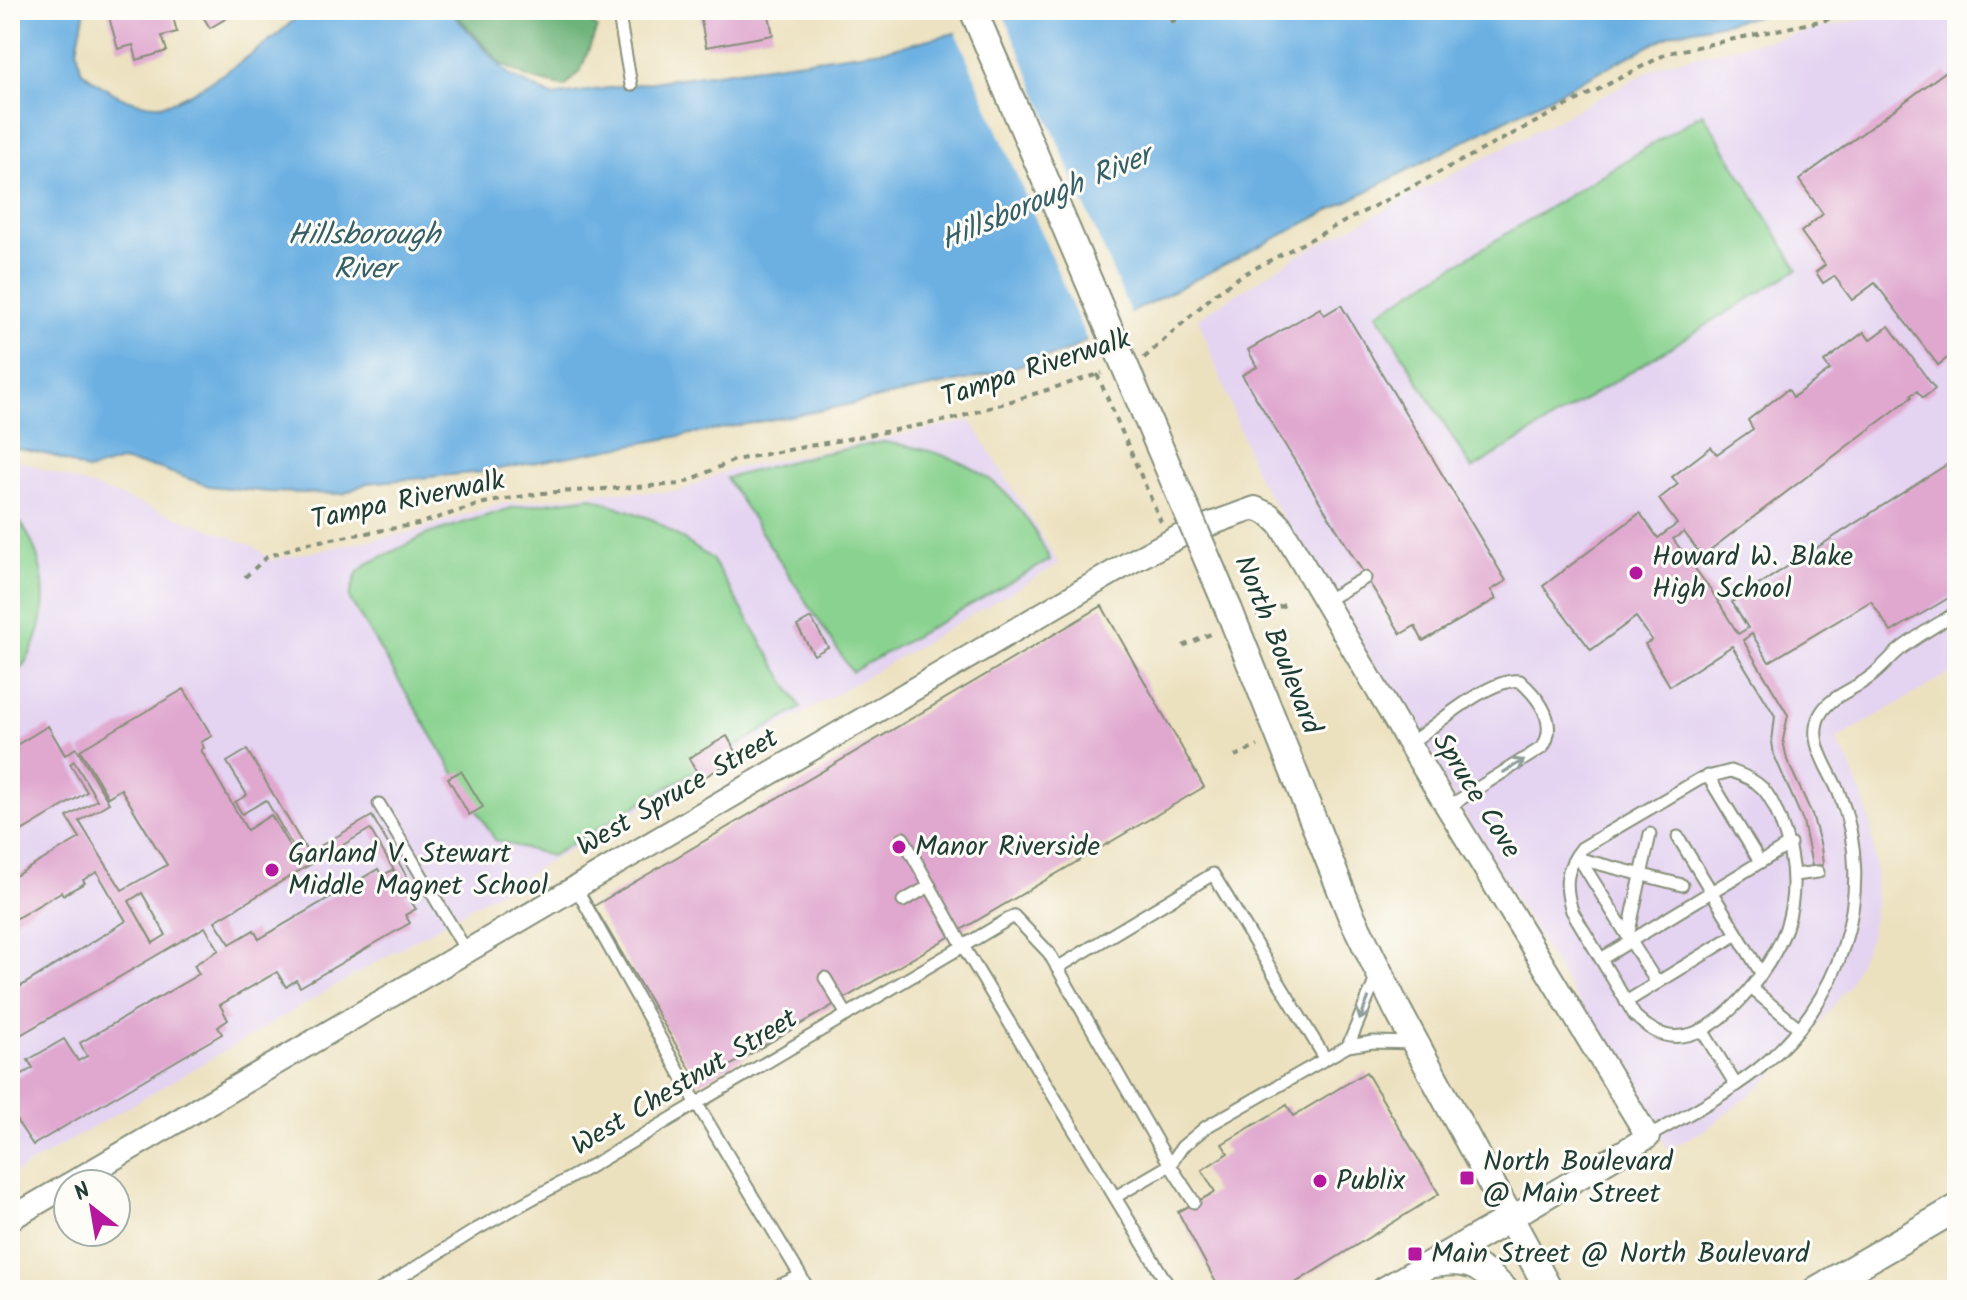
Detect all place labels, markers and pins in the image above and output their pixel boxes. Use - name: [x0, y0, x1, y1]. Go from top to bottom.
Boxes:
- place label: Howard W. Blake High School: [1652, 535, 1854, 612]
- marker: Howard W. Blake High School: [1627, 564, 1645, 582]
- place label: Manor Riverside: [915, 825, 1101, 870]
- place label: Garland V. Stewart Middle Magnet School: [288, 832, 548, 909]
- marker: Manor Riverside: [890, 838, 908, 856]
- marker: Garland V. Stewart Middle Magnet School: [263, 861, 281, 879]
- place label: North Boulevard @ Main Street: [1483, 1140, 1674, 1217]
- place label: Publix: [1336, 1159, 1406, 1204]
- marker: North Boulevard @ Main Street: [1458, 1169, 1476, 1187]
- marker: Publix: [1311, 1172, 1329, 1190]
- place label: Main Street @ North Boulevard: [1431, 1232, 1810, 1277]
- marker: Main Street @ North Boulevard: [1406, 1245, 1424, 1263]

